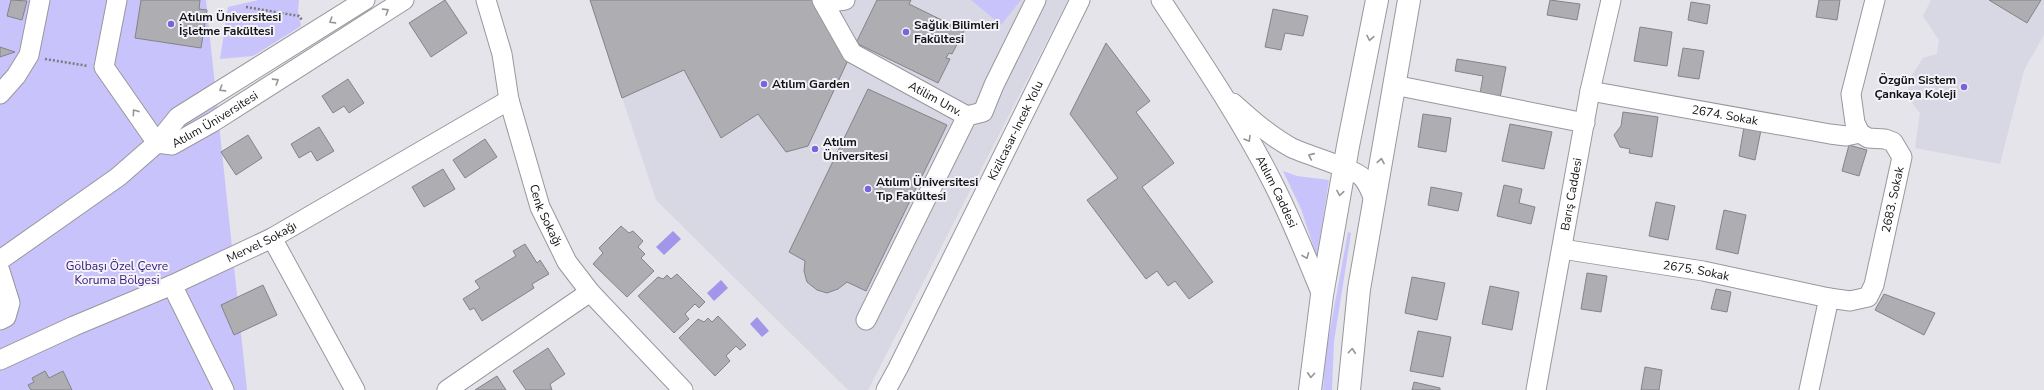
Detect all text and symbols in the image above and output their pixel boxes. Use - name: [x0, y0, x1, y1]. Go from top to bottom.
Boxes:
- place label: Atılım Üniversitesi İşletme Fakültesi: [179, 9, 281, 39]
- one-way arrow: [382, 9, 389, 16]
- one-way arrow: [329, 16, 336, 23]
- place label: Sağlık Bilimleri Fakültesi: [914, 17, 999, 47]
- marker: Atılım Üniversitesi İşletme Fakültesi: [166, 19, 176, 29]
- marker: Sağlık Bilimleri Fakültesi: [901, 27, 911, 37]
- one-way arrow: [1366, 35, 1374, 41]
- place label: Özgün Sistem Çankaya Koleji: [1874, 72, 1956, 102]
- place label: Atılım Garden: [772, 76, 850, 92]
- street label: Atilim Unv.: [906, 77, 965, 120]
- one-way arrow: [272, 78, 279, 86]
- street label: Kizilcasar-Incek Yolu: [984, 78, 1047, 183]
- marker: Atılım Garden: [759, 79, 769, 89]
- marker: Özgün Sistem Çankaya Koleji: [1959, 82, 1969, 92]
- one-way arrow: [219, 84, 226, 92]
- street label: Atılım Üniversitesi: [169, 87, 261, 152]
- street label: 2674. Sokak: [1690, 101, 1760, 129]
- one-way arrow: [132, 109, 139, 116]
- place label: Atılım Üniversitesi: [823, 134, 888, 164]
- one-way arrow: [1244, 135, 1251, 142]
- marker: Atılım Üniversitesi: [810, 144, 820, 154]
- street label: Atılım Caddesi: [1252, 153, 1301, 230]
- one-way arrow: [1308, 153, 1315, 161]
- street label: Barış Caddesi: [1557, 156, 1586, 232]
- one-way arrow: [1376, 158, 1384, 164]
- street label: 2683. Sokak: [1878, 164, 1908, 234]
- place label: Atılım Üniversitesi Tıp Fakültesi: [876, 174, 978, 204]
- street label: Cenk Sokağı: [526, 182, 566, 249]
- marker: Atılım Üniversitesi Tıp Fakültesi: [863, 184, 873, 194]
- one-way arrow: [1336, 190, 1345, 197]
- street label: Mervel Sokağı: [224, 217, 300, 266]
- one-way arrow: [1301, 252, 1309, 259]
- street label: 2675. Sokak: [1662, 257, 1732, 285]
- park label: Gölbaşı Özel Çevre Koruma Bölgesi: [66, 258, 168, 288]
- one-way arrow: [1347, 348, 1356, 354]
- one-way arrow: [1307, 372, 1316, 378]

